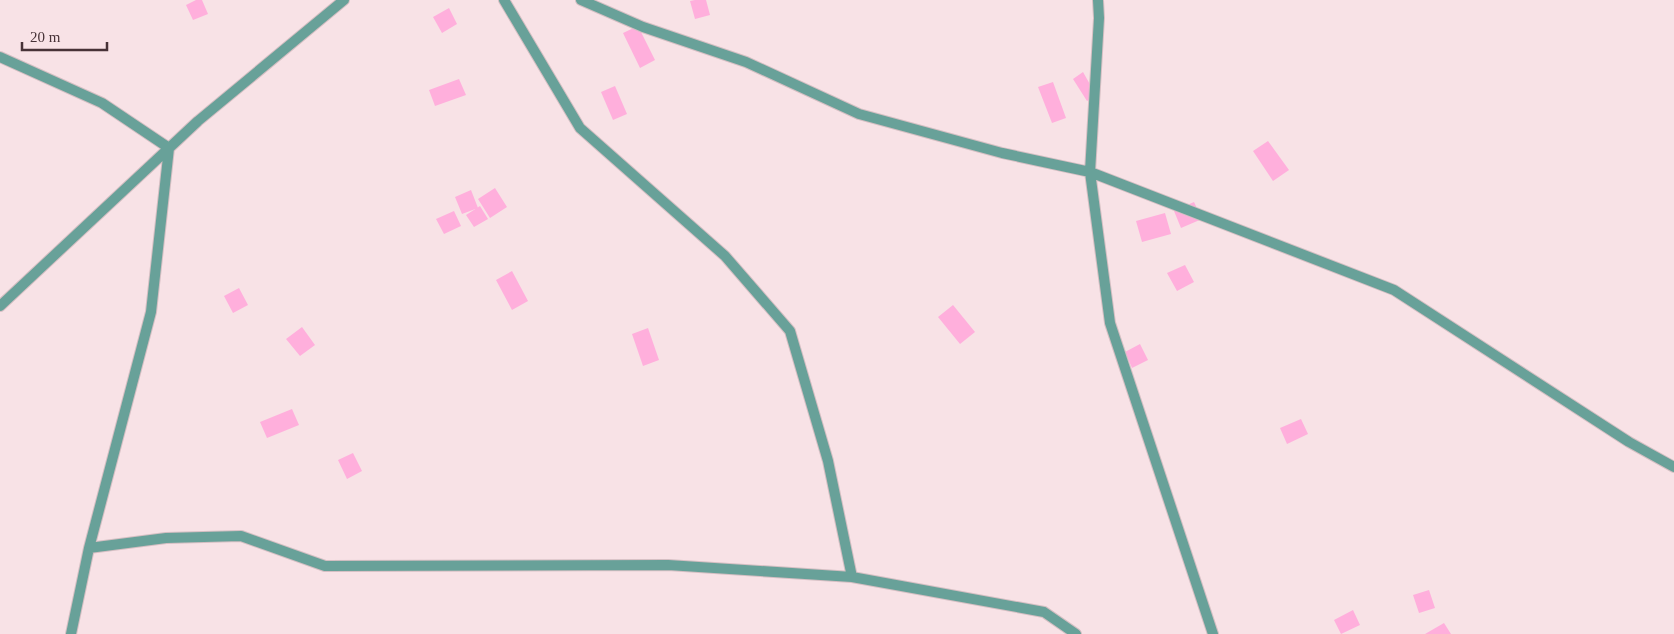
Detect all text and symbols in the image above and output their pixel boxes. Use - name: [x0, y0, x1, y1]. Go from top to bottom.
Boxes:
- scale bar: [22, 20, 108, 52]
- text: 20 m: [30, 29, 61, 45]

